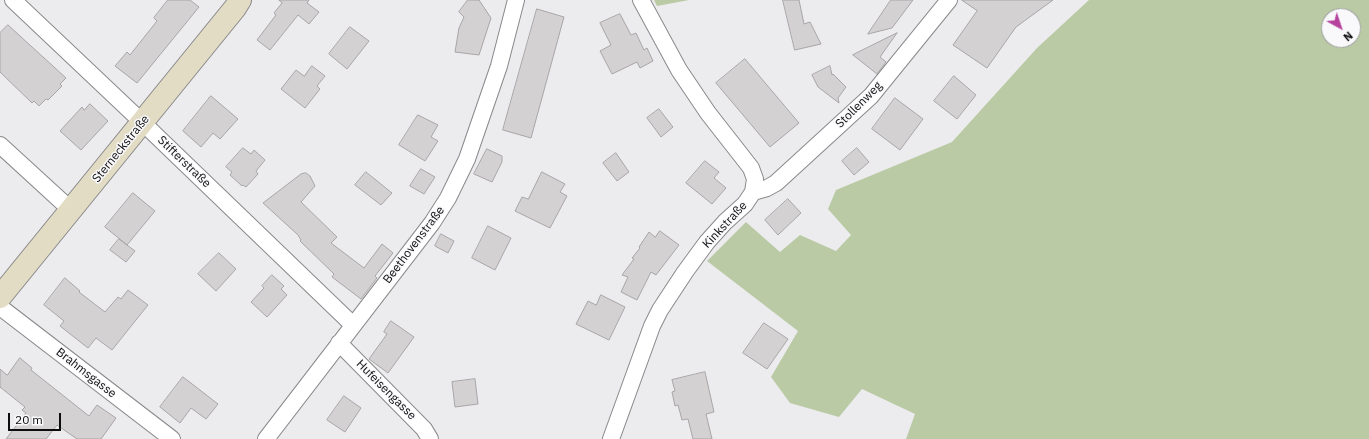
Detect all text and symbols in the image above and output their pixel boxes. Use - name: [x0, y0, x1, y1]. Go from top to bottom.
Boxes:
- north arrow: [1321, 8, 1361, 48]
- text: N: [1341, 29, 1356, 44]
- street label: Stollenweg: [833, 79, 885, 131]
- street label: Sterneckstraße: [89, 112, 153, 186]
- street label: Stifterstraße: [154, 133, 214, 191]
- street label: Kinkstraße: [700, 199, 750, 251]
- street label: Beethovenstraße: [380, 204, 448, 286]
- street label: Brahmsgasse: [53, 345, 119, 401]
- street label: Hufeisengasse: [353, 357, 419, 423]
- scale bar: [10, 405, 63, 431]
- text: 20 m: [15, 412, 43, 427]

